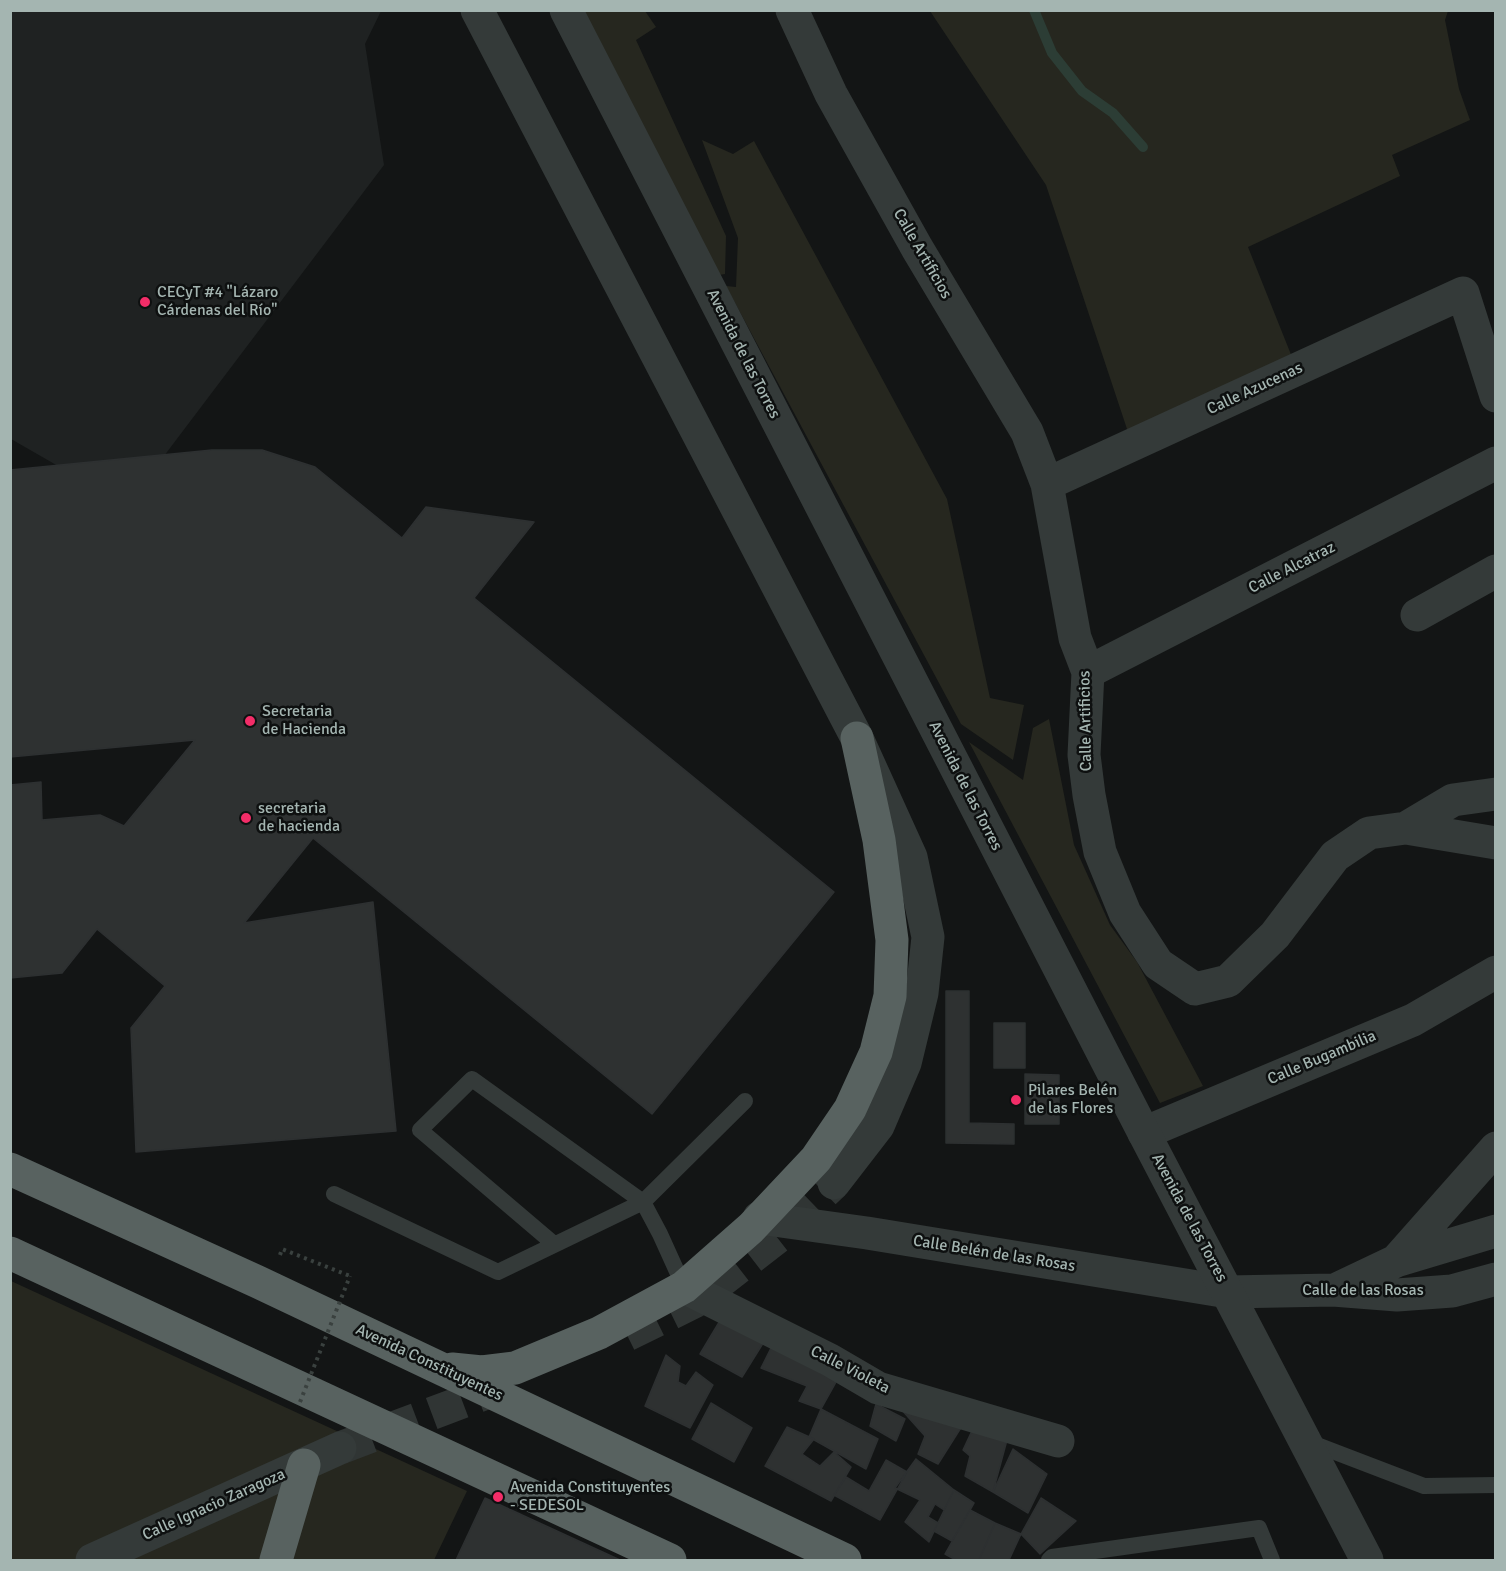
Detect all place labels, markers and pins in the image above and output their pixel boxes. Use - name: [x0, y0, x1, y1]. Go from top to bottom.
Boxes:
- place label: CECyT #4 "Lázaro Cárdenas del Río": [157, 283, 278, 321]
- marker: CECyT #4 "Lázaro Cárdenas del Río": [138, 295, 152, 309]
- place label: Secretaria de Hacienda: [262, 702, 346, 740]
- marker: Secretaria de Hacienda: [243, 714, 257, 728]
- place label: secretaria de hacienda: [258, 799, 340, 837]
- marker: secretaria de hacienda: [239, 811, 253, 825]
- place label: Pilares Belén de las Flores: [1028, 1081, 1117, 1119]
- marker: Pilares Belén de las Flores: [1009, 1093, 1023, 1107]
- place label: Avenida Constituyentes - SEDESOL: [510, 1478, 670, 1516]
- marker: Avenida Constituyentes - SEDESOL: [491, 1490, 505, 1504]

